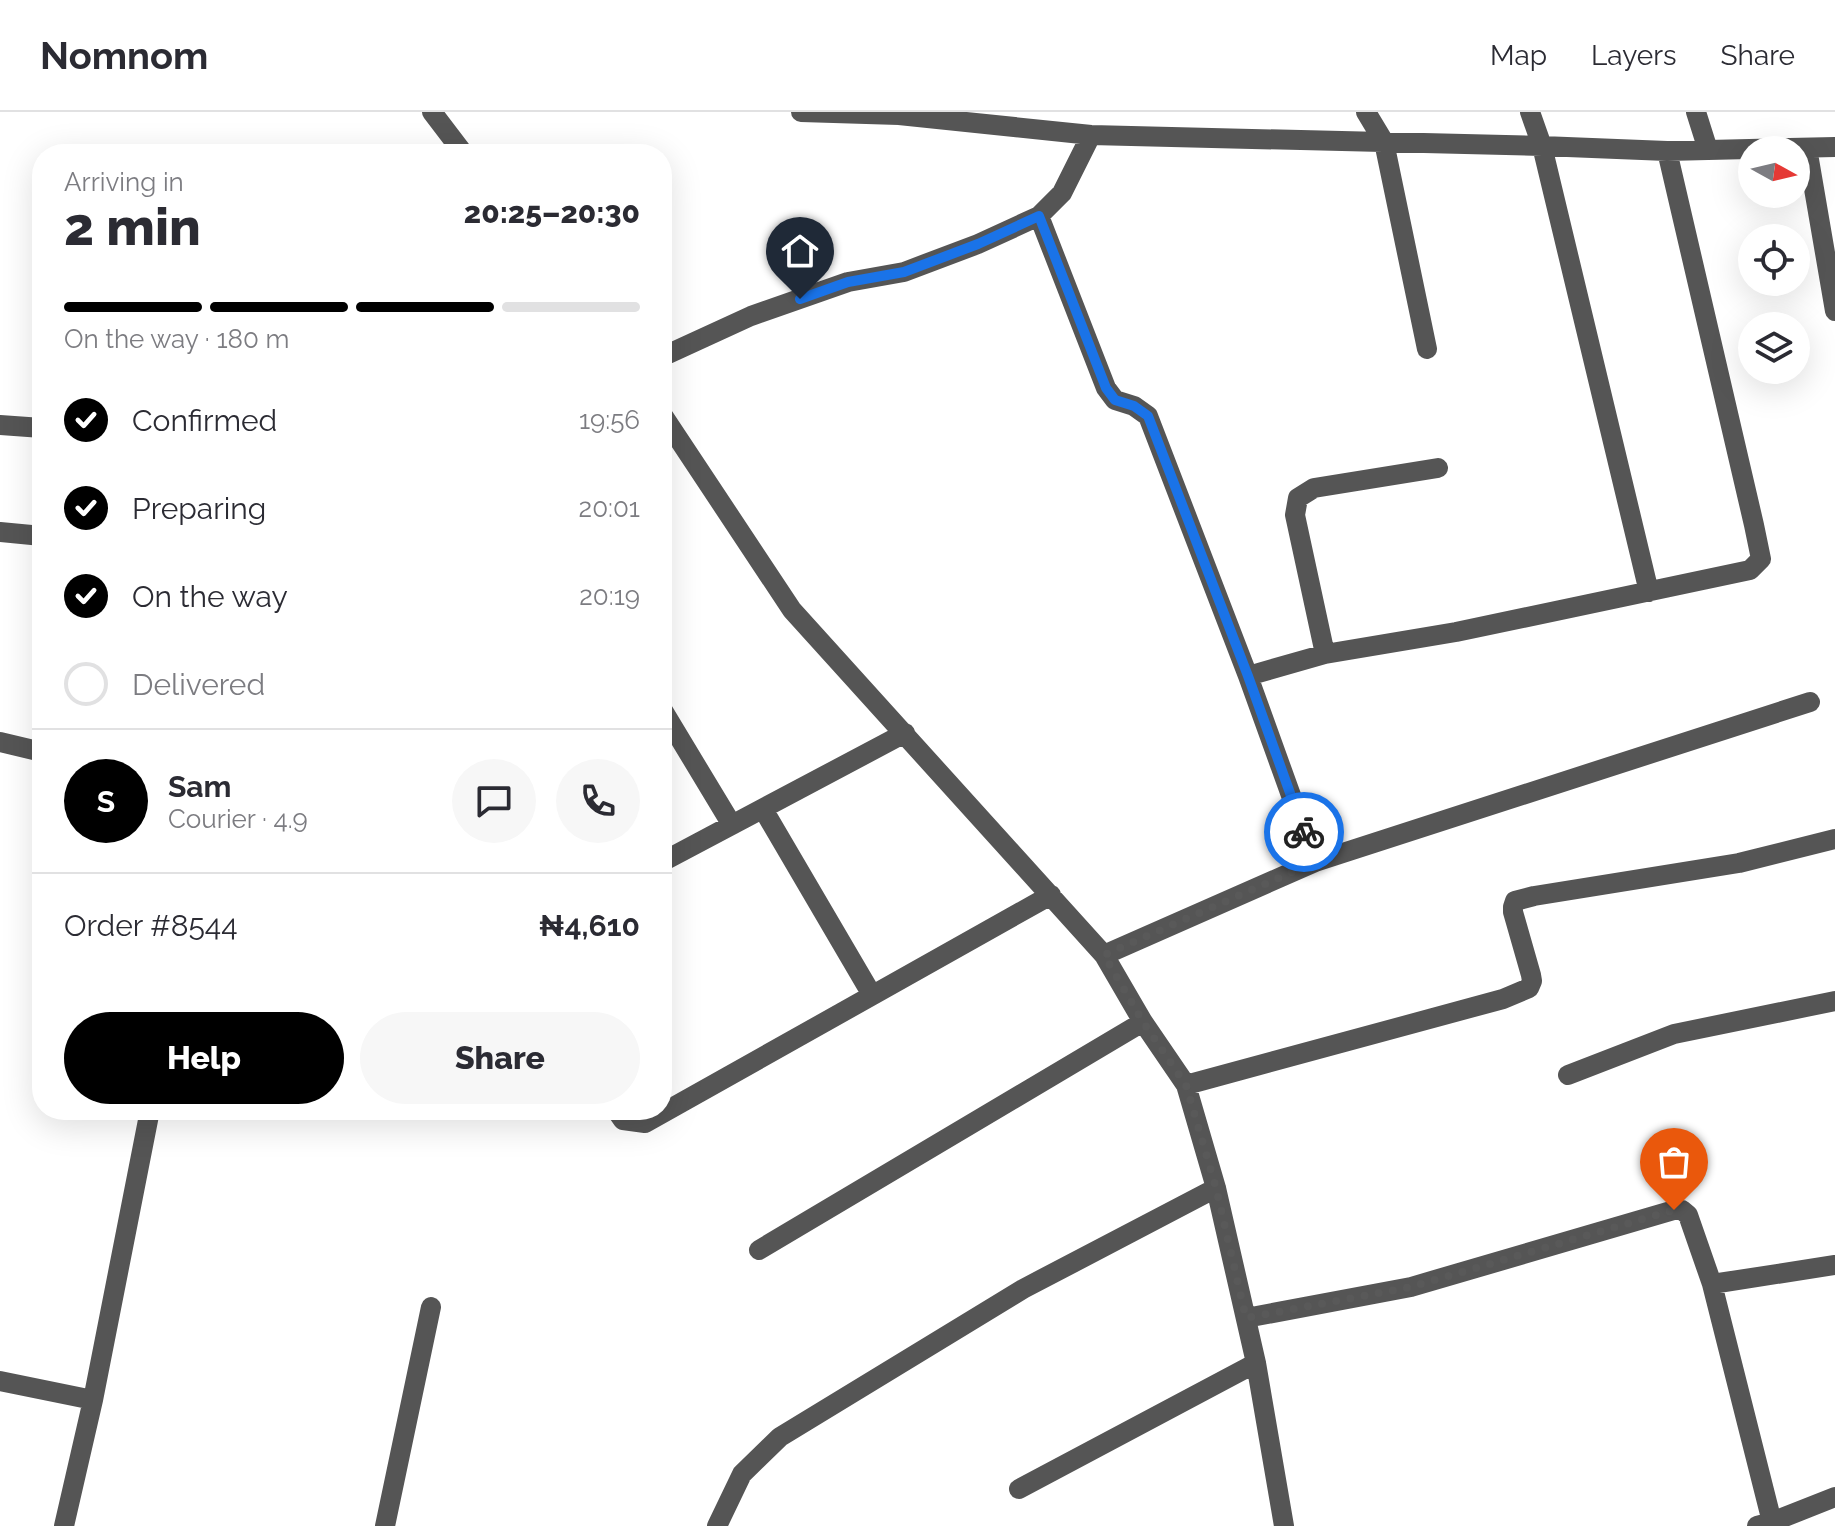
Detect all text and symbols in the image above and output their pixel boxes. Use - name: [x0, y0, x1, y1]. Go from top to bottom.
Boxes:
- text: Nomnom: [40, 33, 208, 78]
- text: Map: [1490, 39, 1547, 72]
- text: Layers: [1591, 39, 1677, 72]
- text: Share: [1721, 39, 1795, 72]
- north arrow: [1738, 136, 1810, 208]
- map controls: [1738, 136, 1810, 384]
- text: Arriving in: [64, 167, 184, 197]
- text: 20:25–20:30: [464, 195, 640, 230]
- text: 2 min: [64, 196, 201, 257]
- pin: [766, 217, 834, 299]
- button: locate: [1738, 224, 1810, 296]
- icon: home: [778, 229, 822, 273]
- button: layers: [1738, 312, 1810, 384]
- text: On the way · 180 m: [64, 324, 289, 354]
- icon: check: [64, 398, 108, 442]
- text: Confirmed: [132, 403, 277, 438]
- text: 19:56: [579, 405, 640, 435]
- icon: check: [64, 486, 108, 530]
- text: Preparing: [132, 491, 266, 526]
- text: 20:01: [579, 493, 640, 523]
- icon: check: [64, 574, 108, 618]
- text: On the way: [132, 579, 288, 614]
- text: 20:19: [579, 581, 640, 611]
- text: Delivered: [132, 667, 265, 702]
- button: chat: [452, 759, 536, 843]
- button: phone: [556, 759, 640, 843]
- text: Sam: [168, 769, 231, 804]
- text: S: [97, 784, 115, 819]
- courier: [1264, 792, 1344, 872]
- text: Courier · 4.9: [168, 804, 308, 834]
- icon: bike: [1282, 810, 1326, 854]
- text: Order #8544: [64, 908, 238, 943]
- text: ₦4,610: [539, 908, 640, 943]
- button: Help: [64, 1012, 344, 1104]
- button: Share: [360, 1012, 640, 1104]
- pin: [1640, 1128, 1708, 1210]
- icon: bag: [1652, 1140, 1696, 1184]

